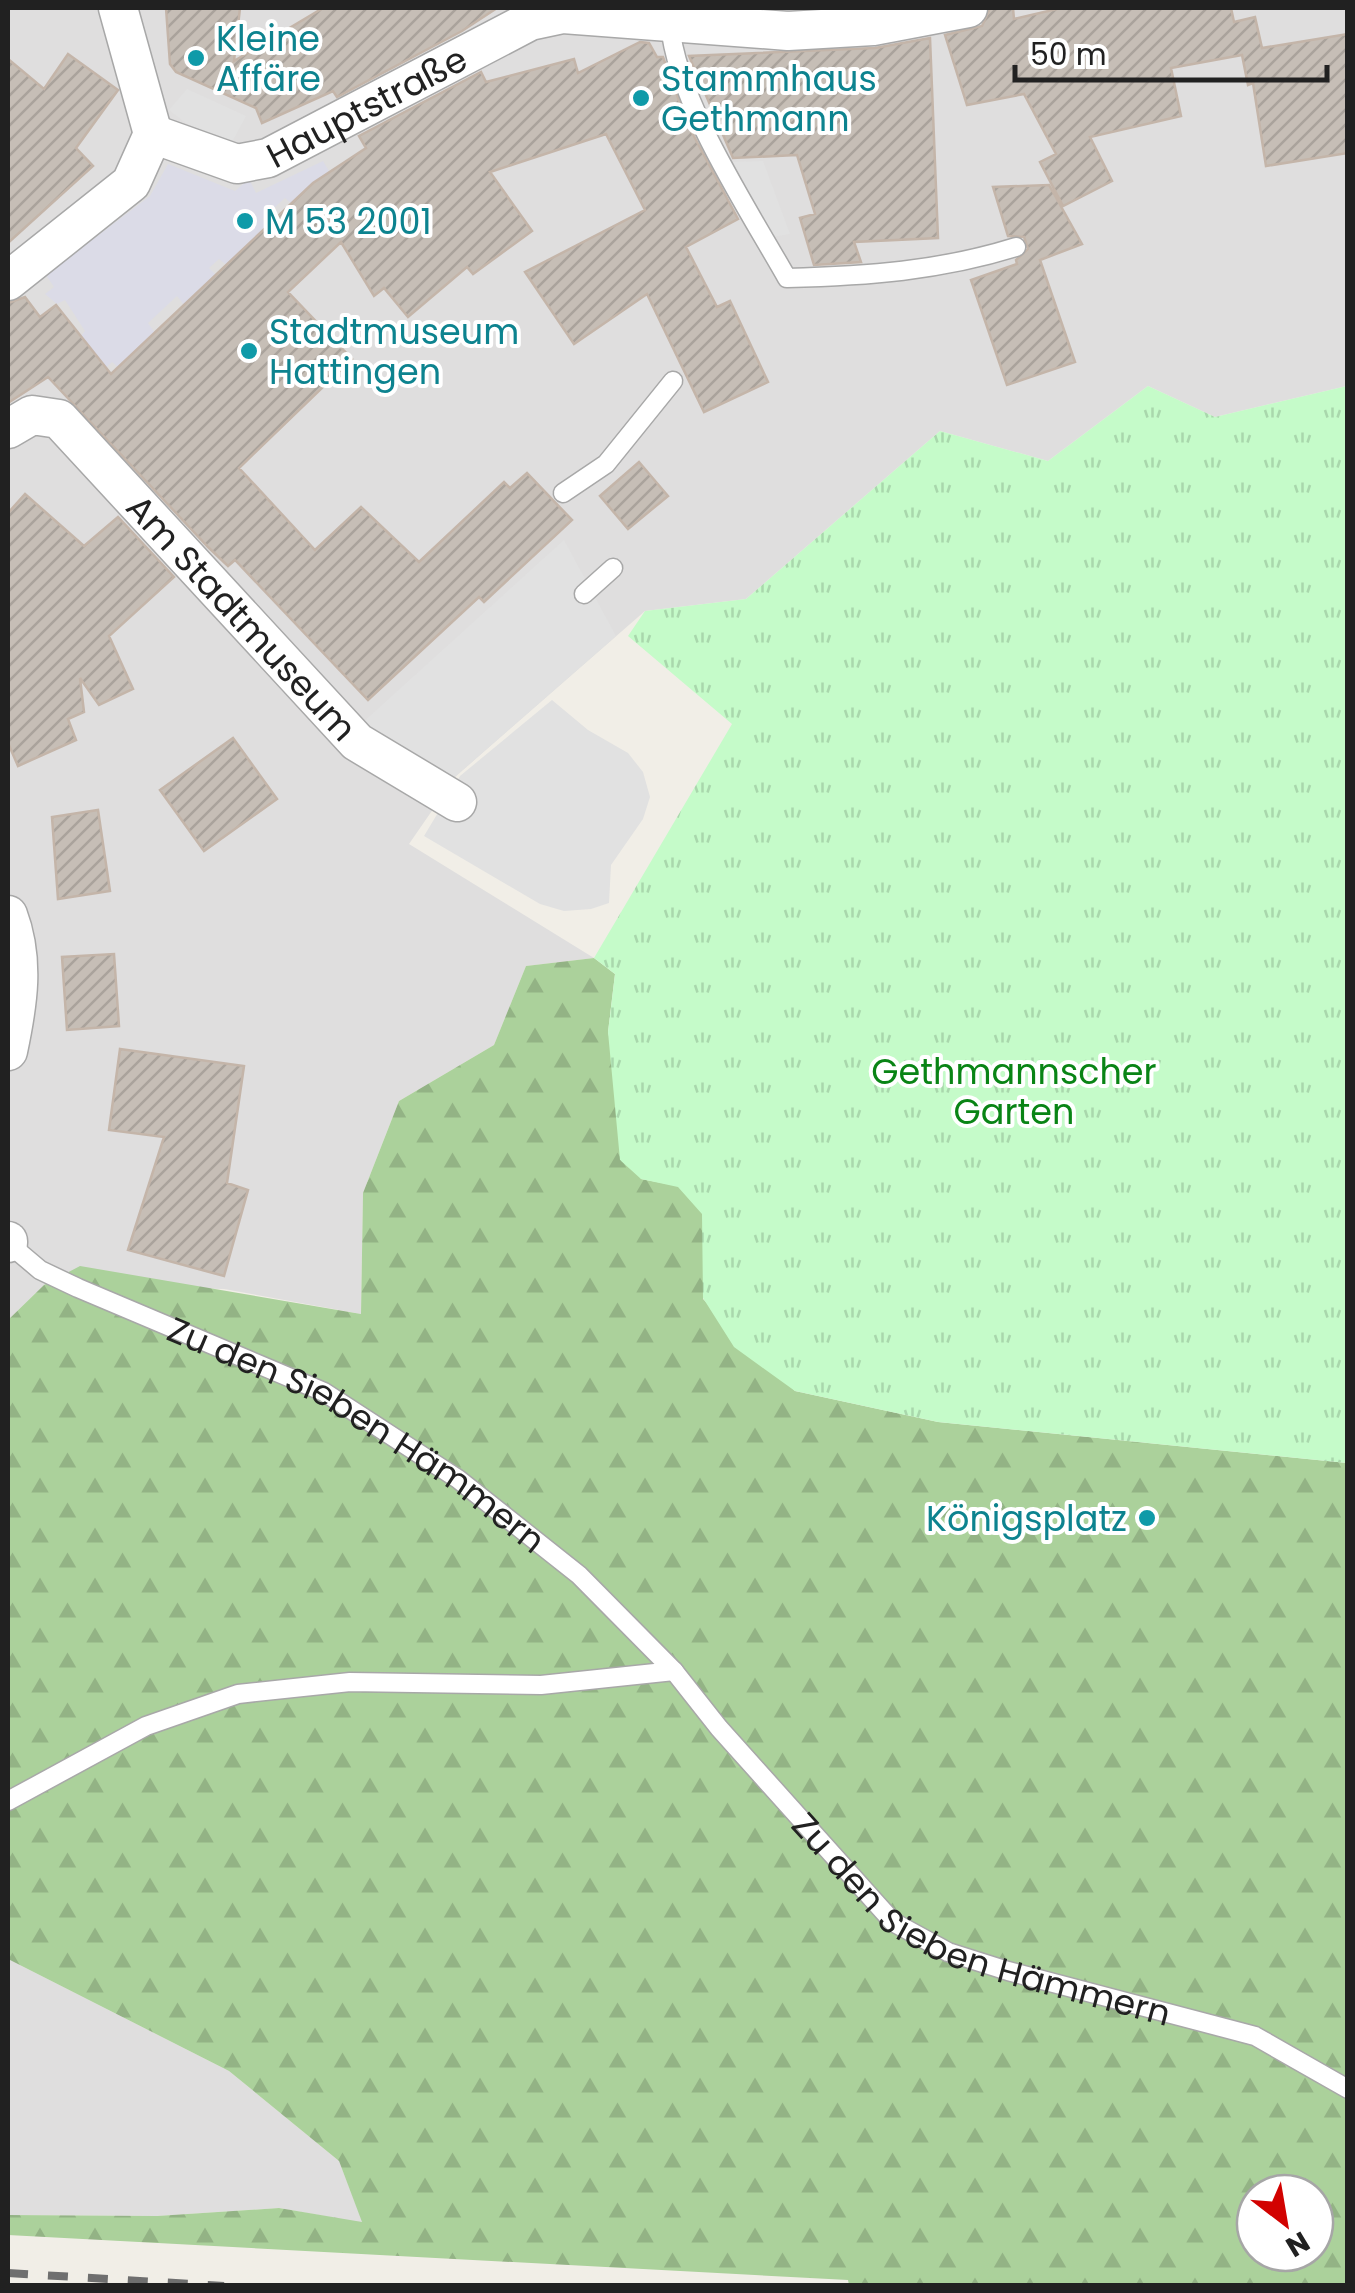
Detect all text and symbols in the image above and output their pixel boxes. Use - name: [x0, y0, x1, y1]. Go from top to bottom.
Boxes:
- place label: Kleine Affäre: [216, 14, 321, 103]
- scale bar: [1015, 20, 1328, 82]
- text: 50 m: [1030, 33, 1107, 76]
- street label: Hauptstraße: [258, 34, 475, 179]
- marker: Kleine Affäre: [185, 47, 207, 69]
- place label: Stammhaus Gethmann: [661, 54, 877, 143]
- marker: Stammhaus Gethmann: [630, 87, 652, 109]
- place label: M 53 2001: [265, 197, 432, 246]
- marker: M 53 2001: [234, 210, 256, 232]
- place label: Stadtmuseum Hattingen: [269, 307, 519, 396]
- marker: Stadtmuseum Hattingen: [238, 340, 260, 362]
- street label: Am Stadtmuseum: [116, 483, 368, 751]
- park label: Gethmannscher Garten: [871, 1047, 1157, 1136]
- street label: Zu den Sieben Hämmern: [160, 1304, 556, 1564]
- place label: Königsplatz: [926, 1494, 1127, 1543]
- marker: Königsplatz: [1136, 1507, 1158, 1529]
- street label: Zu den Sieben Hämmern: [781, 1801, 1176, 2037]
- north arrow: [1235, 2173, 1335, 2273]
- text: N: [1279, 2222, 1317, 2266]

